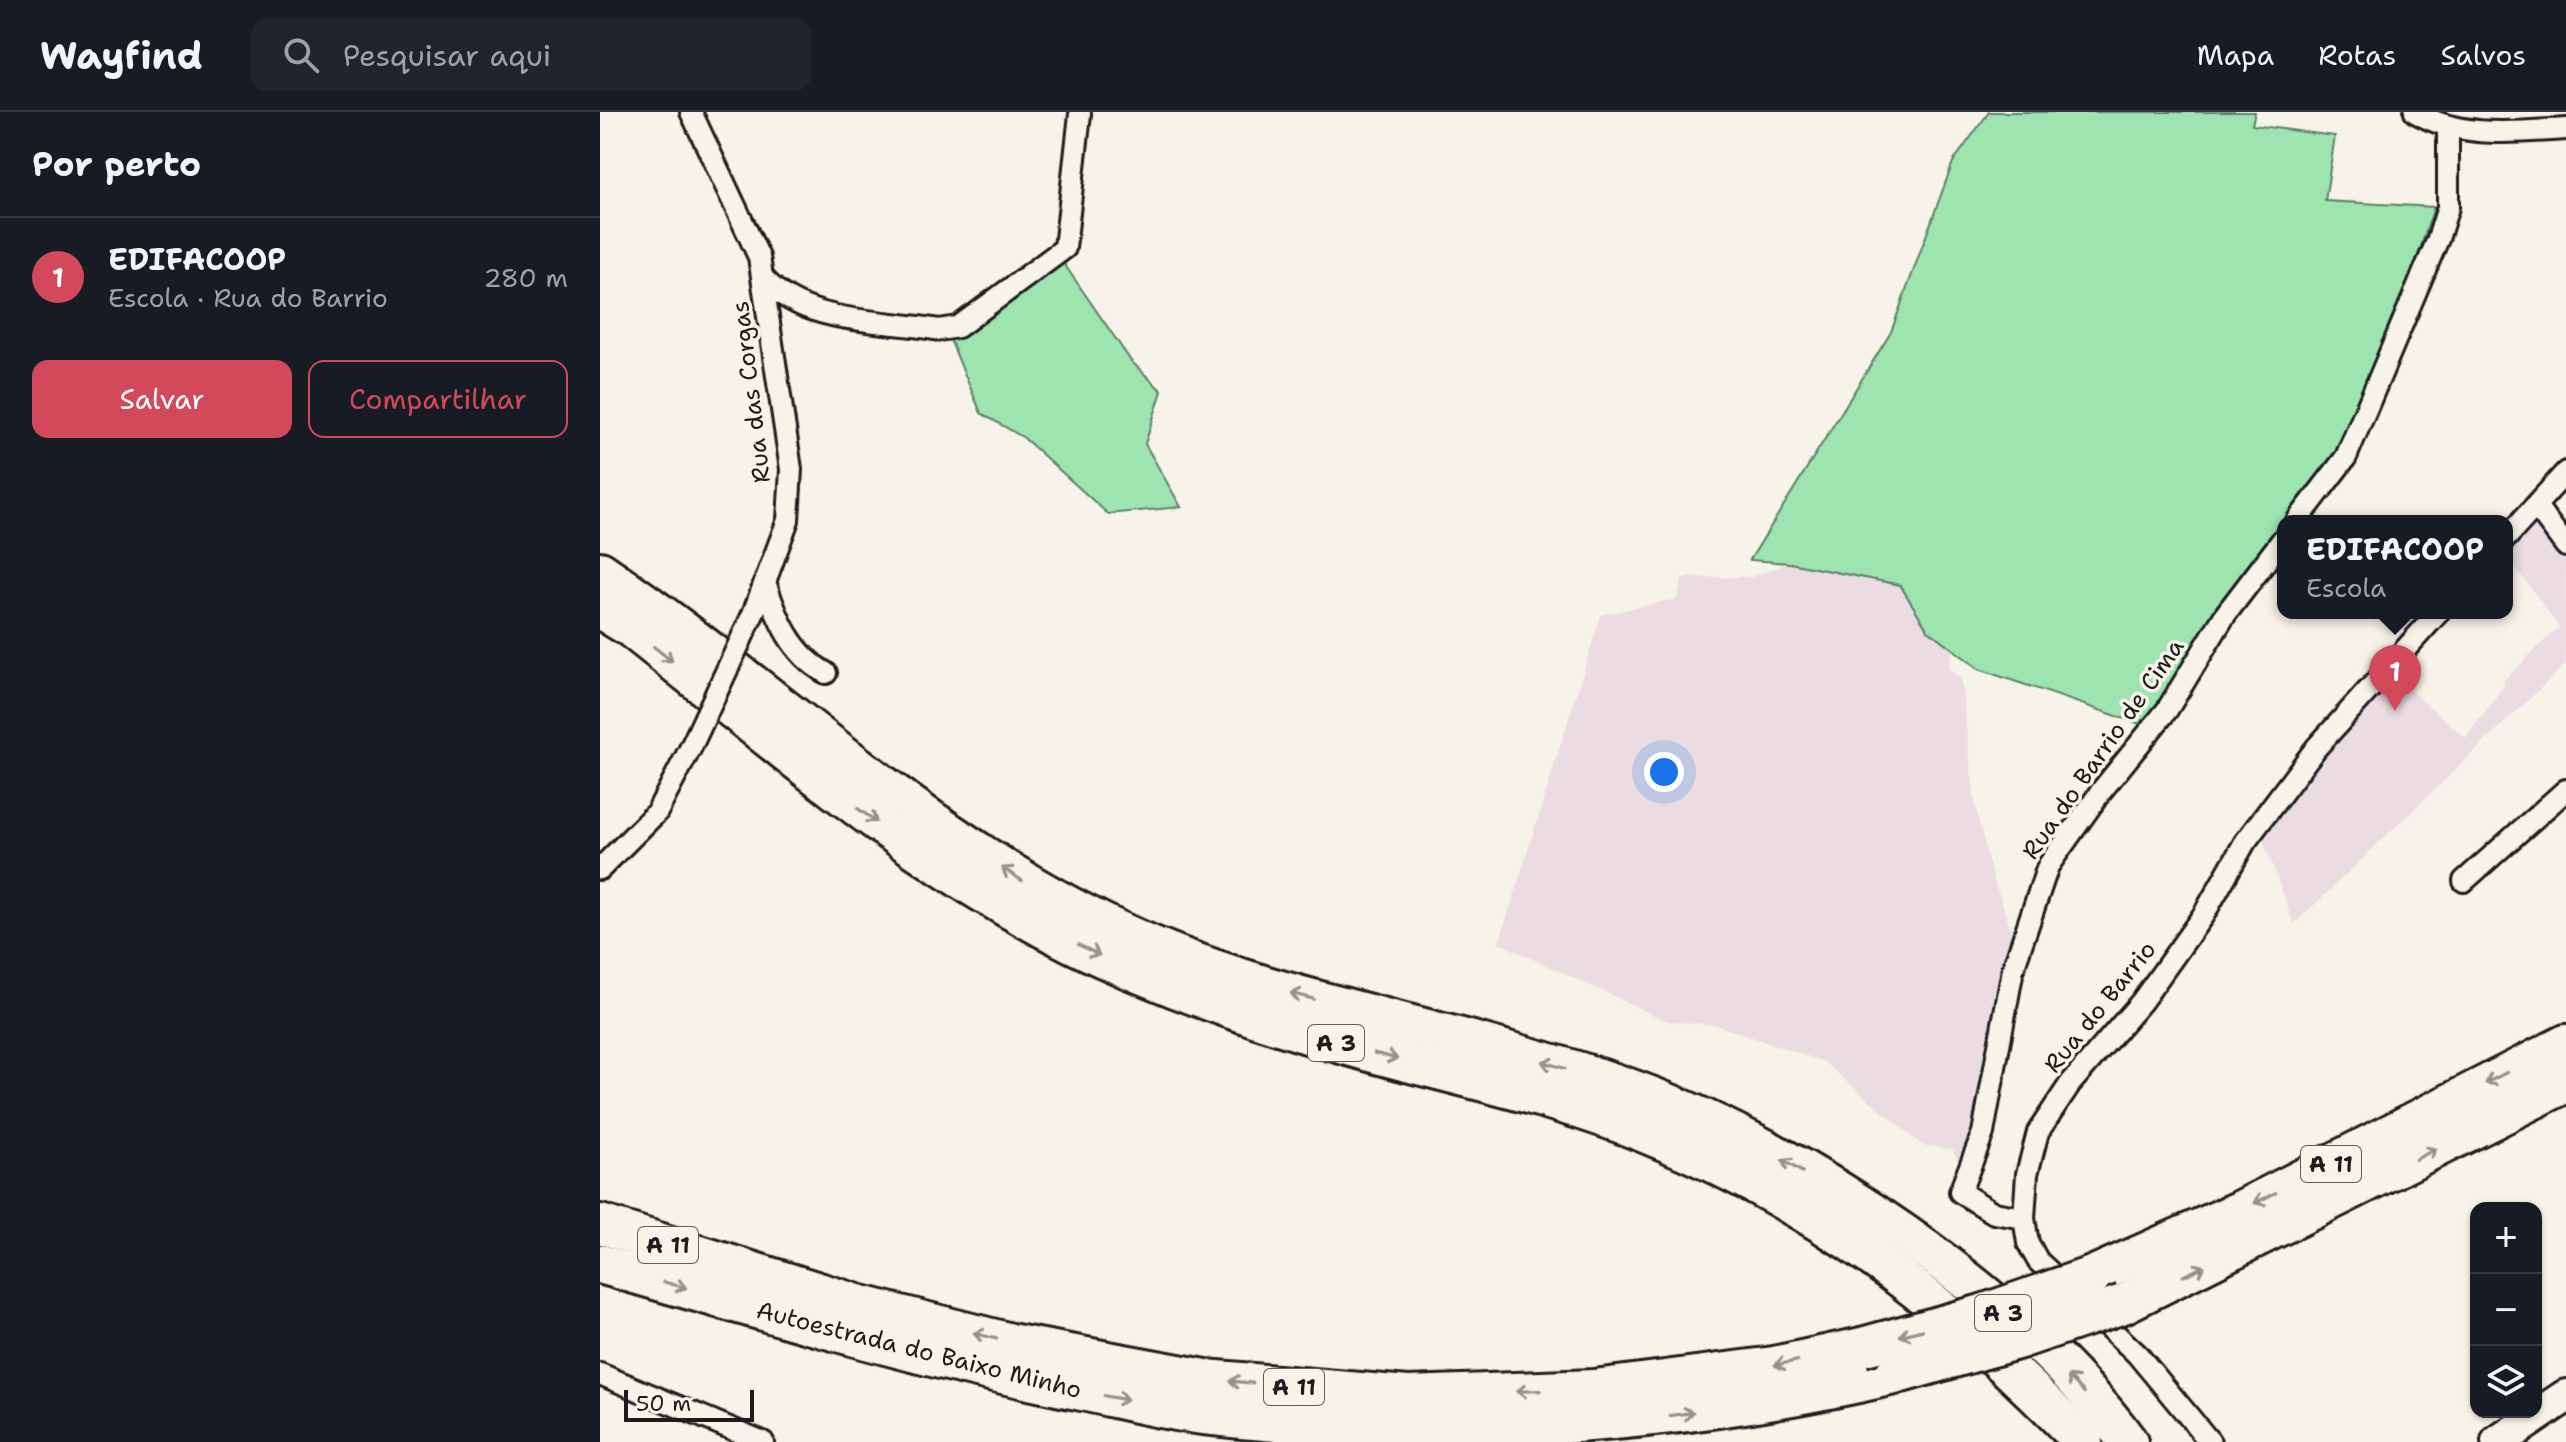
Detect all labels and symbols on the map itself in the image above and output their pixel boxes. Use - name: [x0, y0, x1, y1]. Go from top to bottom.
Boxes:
- street label: Rua das Corgas: [724, 299, 778, 485]
- street label: Rua do Barrio de Cima: [2015, 632, 2191, 866]
- one-way arrow: [652, 645, 673, 662]
- pin: 1: [2369, 645, 2421, 711]
- your location: [1644, 752, 1684, 792]
- one-way arrow: [856, 807, 878, 823]
- one-way arrow: [1002, 865, 1024, 882]
- street label: Rua do Barrio: [2037, 934, 2163, 1080]
- one-way arrow: [1077, 943, 1101, 958]
- one-way arrow: [1290, 988, 1316, 1003]
- road number: A 3: [1308, 1025, 1364, 1061]
- one-way arrow: [1373, 1050, 1398, 1065]
- one-way arrow: [1541, 1057, 1567, 1072]
- one-way arrow: [2484, 1070, 2508, 1086]
- one-way arrow: [2414, 1145, 2438, 1161]
- road number: A 11: [2301, 1146, 2361, 1182]
- one-way arrow: [1781, 1158, 1804, 1174]
- one-way arrow: [2254, 1190, 2277, 1206]
- road number: A 11: [638, 1227, 698, 1263]
- one-way arrow: [2181, 1262, 2206, 1277]
- one-way arrow: [661, 1278, 687, 1293]
- street label: Autoestrada do Baixo Minho: [753, 1294, 1085, 1406]
- road number: A 3: [1975, 1295, 2031, 1331]
- one-way arrow: [1899, 1327, 1925, 1342]
- one-way arrow: [972, 1328, 998, 1343]
- one-way arrow: [1774, 1356, 1799, 1371]
- road number: A 11: [1264, 1369, 1324, 1405]
- one-way arrow: [2067, 1374, 2086, 1394]
- one-way arrow: [1228, 1375, 1254, 1390]
- one-way arrow: [1515, 1384, 1542, 1399]
- scale bar: [624, 1386, 754, 1422]
- one-way arrow: [1103, 1392, 1129, 1407]
- one-way arrow: [1668, 1406, 1694, 1421]

